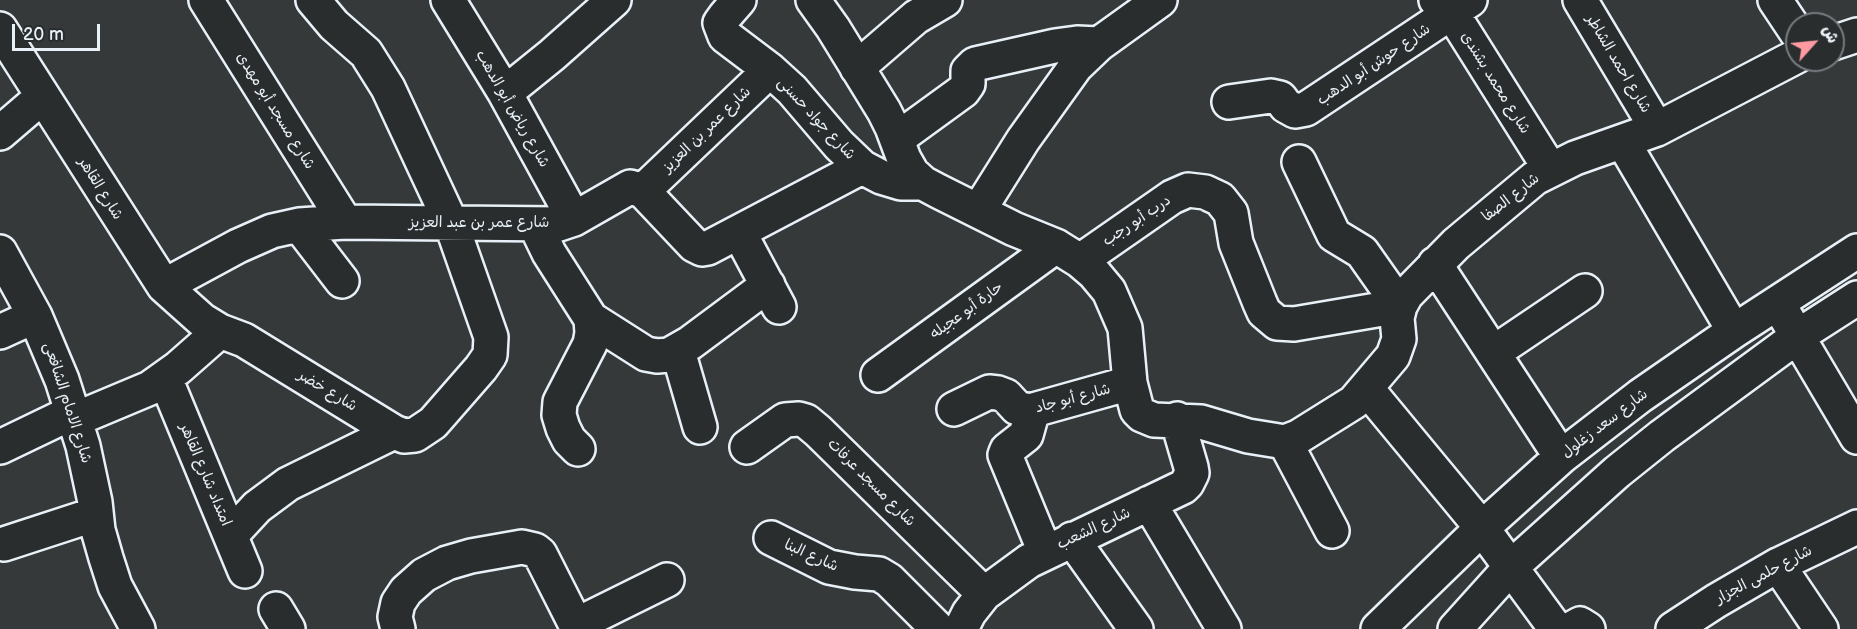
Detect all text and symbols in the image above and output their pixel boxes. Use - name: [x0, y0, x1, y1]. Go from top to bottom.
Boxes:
- scale bar: [15, 12, 104, 50]
- street label: شارع احمد الشاطر: [1582, 12, 1654, 116]
- north arrow: [1785, 12, 1845, 72]
- street label: شارع حوش أبو الدهب: [1314, 20, 1434, 110]
- text: ش: [1817, 22, 1842, 47]
- text: 20 m: [23, 24, 64, 45]
- street label: شارع محمد بشندى: [1456, 29, 1534, 137]
- street label: شارع رياض أبو الدهب: [471, 47, 553, 171]
- street label: شارع مسجد أبو مهدى: [232, 49, 318, 173]
- street label: شارع جواد حسنى: [773, 74, 859, 164]
- street label: شارع عمر بن العزيز: [659, 83, 755, 177]
- street label: شارع القاهر: [74, 155, 126, 223]
- street label: شارع الصفا: [1479, 170, 1543, 226]
- street label: درب أبو رجب: [1099, 192, 1175, 250]
- street label: شارع عمر بن عبد العزيز: [409, 214, 549, 232]
- street label: حارة أبو عجيله: [927, 279, 1007, 343]
- street label: شارع الامام الشافعى: [39, 340, 95, 466]
- street label: شارع خضر: [294, 366, 360, 416]
- street label: شارع أبو جاد: [1033, 380, 1113, 418]
- street label: شارع سعد زغلول: [1558, 386, 1652, 462]
- street label: امتداد شارع القاهر: [175, 421, 235, 529]
- street label: شارع مسجد عرفات: [823, 435, 919, 531]
- street label: شارع الشعب: [1054, 504, 1134, 554]
- street label: شارع البنا: [781, 536, 841, 576]
- street label: شارع حلمى الجزار: [1713, 542, 1815, 608]

